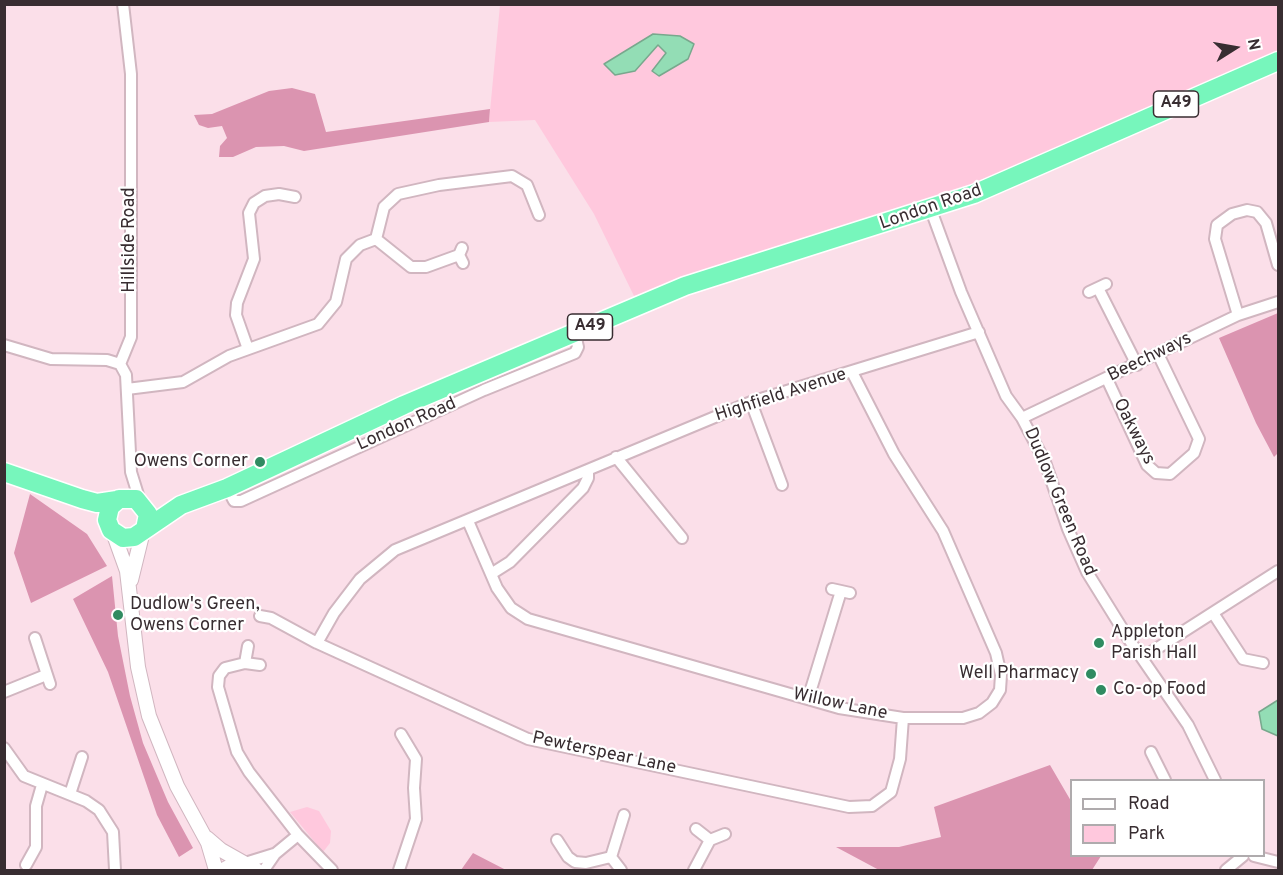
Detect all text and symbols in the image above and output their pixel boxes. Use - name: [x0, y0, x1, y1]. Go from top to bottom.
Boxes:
- north arrow: [1205, 18, 1265, 78]
- text: N: [1242, 37, 1264, 52]
- road number: A49: [1154, 91, 1198, 117]
- street label: London Road: [877, 180, 985, 236]
- street label: Hillside Road: [119, 187, 141, 293]
- road number: A49: [568, 314, 612, 340]
- street label: Beechways: [1105, 328, 1195, 388]
- street label: Highfield Avenue: [713, 365, 849, 427]
- street label: London Road: [354, 393, 460, 457]
- street label: Oakways: [1107, 395, 1159, 469]
- street label: Dudlow Green Road: [1018, 425, 1100, 579]
- place label: Owens Corner: [134, 451, 248, 473]
- marker: Owens Corner: [253, 455, 267, 469]
- place label: Dudlow's Green, Owens Corner: [130, 594, 260, 636]
- marker: Dudlow's Green, Owens Corner: [111, 608, 125, 622]
- place label: Appleton Parish Hall: [1111, 622, 1197, 664]
- marker: Appleton Parish Hall: [1092, 636, 1106, 650]
- place label: Well Pharmacy: [959, 663, 1079, 685]
- marker: Well Pharmacy: [1084, 667, 1098, 681]
- place label: Co-op Food: [1113, 679, 1206, 701]
- marker: Co-op Food: [1094, 683, 1108, 697]
- street label: Willow Lane: [791, 684, 889, 726]
- street label: Pewterspear Lane: [530, 728, 678, 780]
- legend: [1070, 779, 1265, 857]
- text: Road: [1128, 793, 1170, 816]
- text: Park: [1128, 823, 1165, 846]

